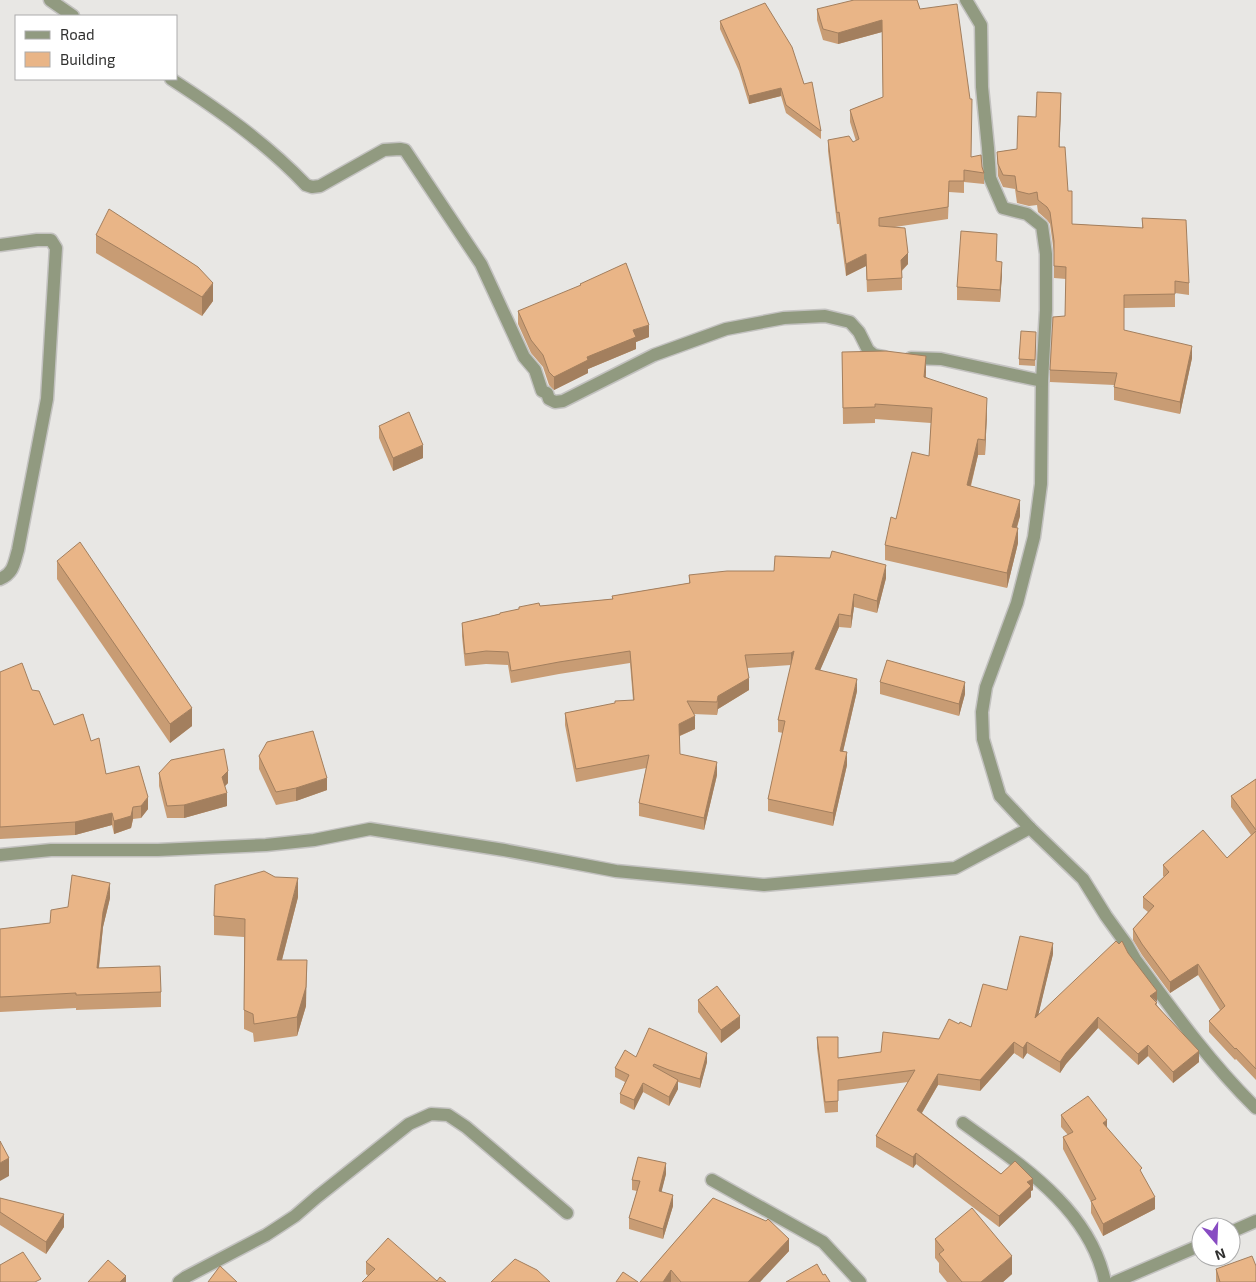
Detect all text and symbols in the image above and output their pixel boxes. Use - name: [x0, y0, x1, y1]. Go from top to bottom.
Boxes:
- legend: [15, 15, 178, 80]
- text: Road: [60, 25, 95, 43]
- text: Building: [60, 50, 116, 68]
- north arrow: [1191, 1217, 1241, 1267]
- text: N: [1213, 1245, 1228, 1264]

